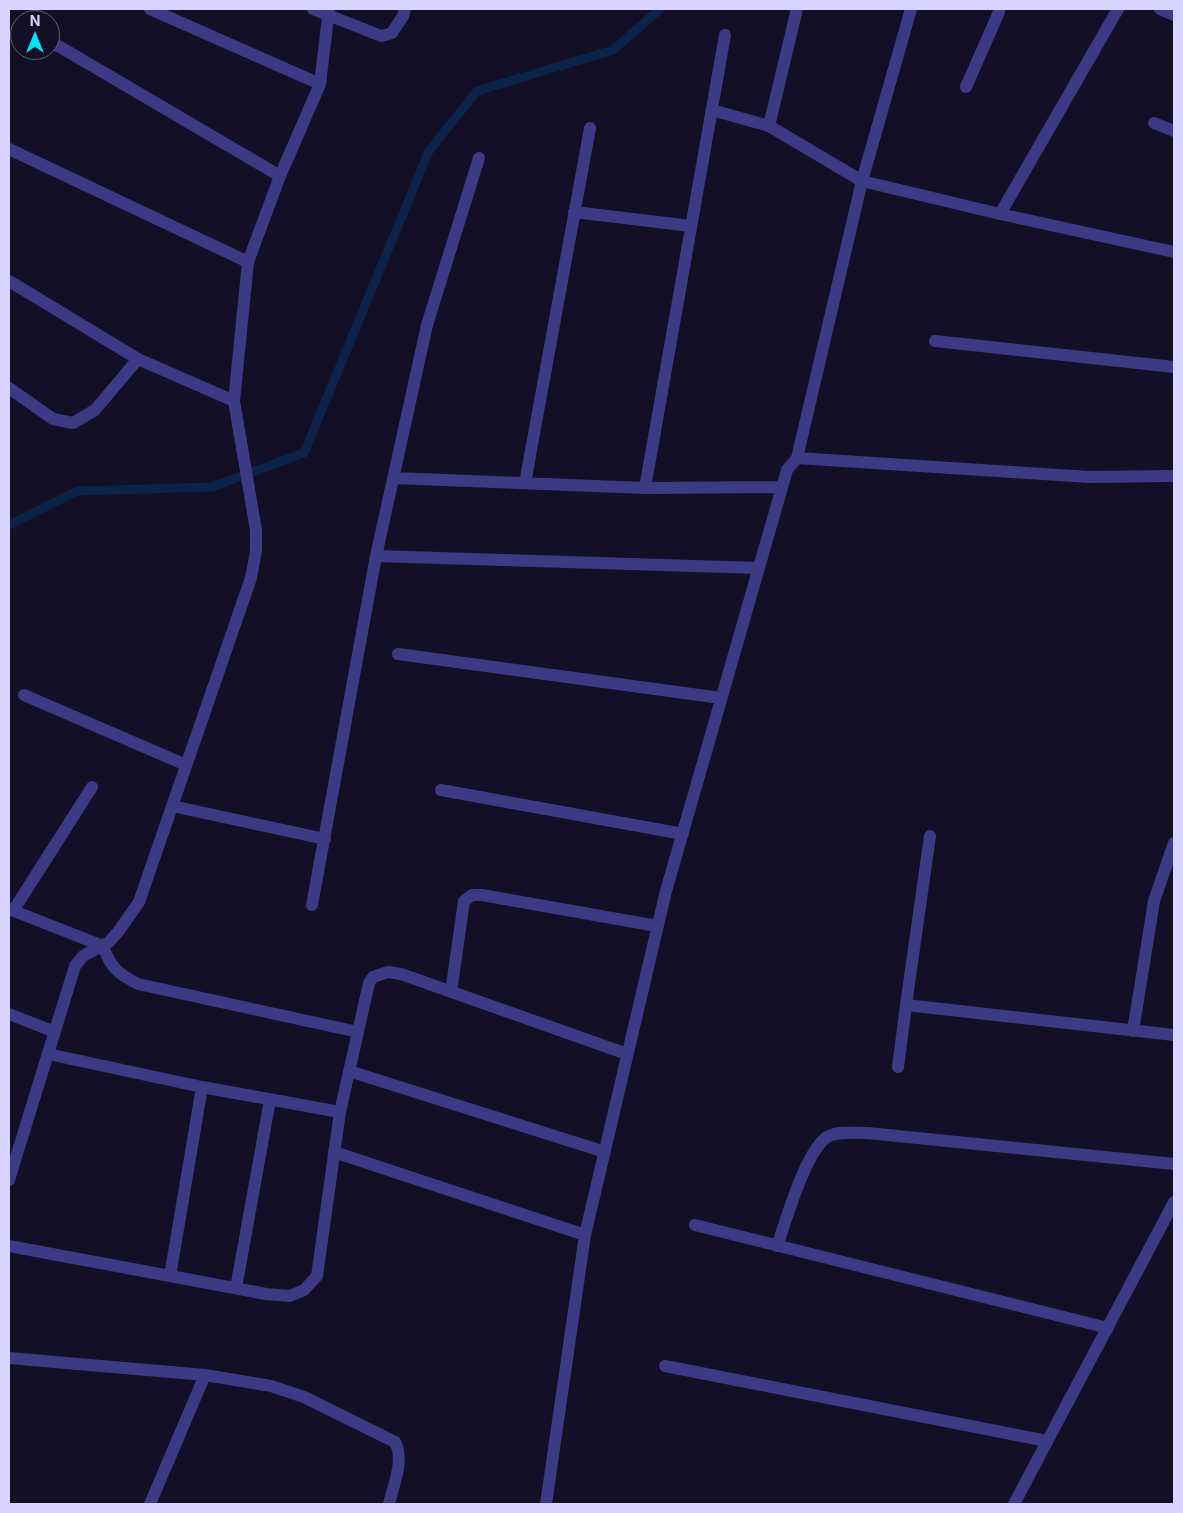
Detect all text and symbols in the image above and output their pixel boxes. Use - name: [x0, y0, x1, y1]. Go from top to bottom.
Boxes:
- north arrow: [10, 10, 60, 60]
- text: N: [30, 12, 40, 29]

